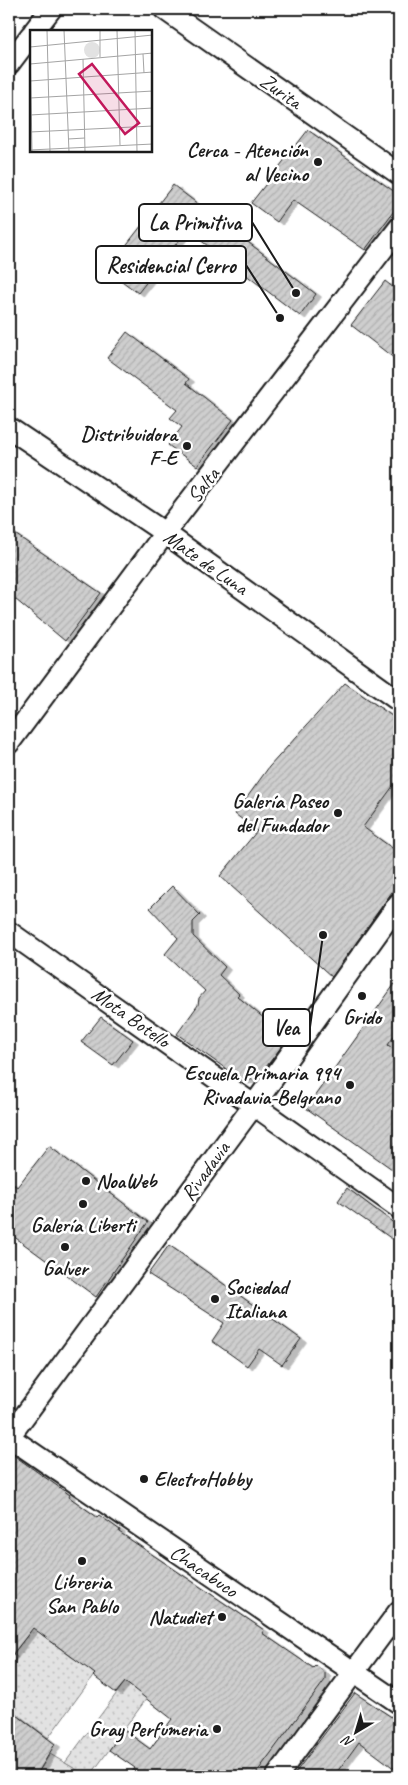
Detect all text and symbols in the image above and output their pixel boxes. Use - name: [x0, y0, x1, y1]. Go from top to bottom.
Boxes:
- inset map: [30, 30, 152, 152]
- street label: Zurita: [255, 67, 309, 116]
- place label: Cerca - Atención al Vecino: [187, 137, 309, 187]
- marker: Cerca - Atención al Vecino: [312, 156, 324, 168]
- callout: La Primitiva: [139, 204, 252, 241]
- text: La Primitiva: [149, 209, 243, 237]
- callout: Residencial Cerro: [96, 246, 246, 283]
- text: Residencial Cerro: [106, 252, 238, 280]
- place label: Distribuidora F-E: [81, 421, 180, 471]
- marker: Distribuidora F-E: [181, 440, 193, 452]
- street label: Salta: [181, 461, 226, 508]
- street label: Mate de Luna: [159, 524, 255, 601]
- place label: Galería Paseo del Fundador: [232, 788, 330, 838]
- marker: Galería Paseo del Fundador: [332, 807, 344, 819]
- street label: Mota Botello: [87, 981, 177, 1055]
- marker: Grido: [356, 990, 368, 1002]
- place label: Grido: [343, 1004, 383, 1030]
- callout: Vea: [263, 1009, 310, 1046]
- text: Vea: [273, 1014, 301, 1042]
- place label: Escuela Primaria 994 Rivadavia-Belgrano: [184, 1060, 343, 1110]
- marker: Escuela Primaria 994 Rivadavia-Belgrano: [344, 1079, 356, 1091]
- street label: Rivadavia: [175, 1135, 236, 1206]
- place label: NoaWeb: [96, 1168, 158, 1194]
- marker: NoaWeb: [80, 1175, 92, 1187]
- marker: Galería Liberti: [77, 1198, 89, 1210]
- place label: Galería Liberti: [31, 1212, 138, 1238]
- marker: Galver: [59, 1241, 71, 1253]
- place label: Galver: [42, 1255, 90, 1281]
- place label: Sociedad Italiana: [225, 1274, 291, 1324]
- marker: Sociedad Italiana: [209, 1293, 221, 1305]
- place label: ElectroHobby: [154, 1466, 253, 1492]
- marker: ElectroHobby: [138, 1473, 150, 1485]
- street label: Chacabuco: [165, 1539, 244, 1604]
- marker: Libreria San Pablo: [76, 1555, 88, 1567]
- place label: Libreria San Pablo: [46, 1569, 119, 1619]
- place label: Natudiet: [148, 1604, 215, 1630]
- marker: Natudiet: [216, 1611, 228, 1623]
- north arrow: [330, 1708, 380, 1758]
- place label: Gray Perfumeria: [89, 1716, 209, 1743]
- marker: Gray Perfumeria: [211, 1723, 223, 1735]
- text: N: [338, 1731, 357, 1751]

